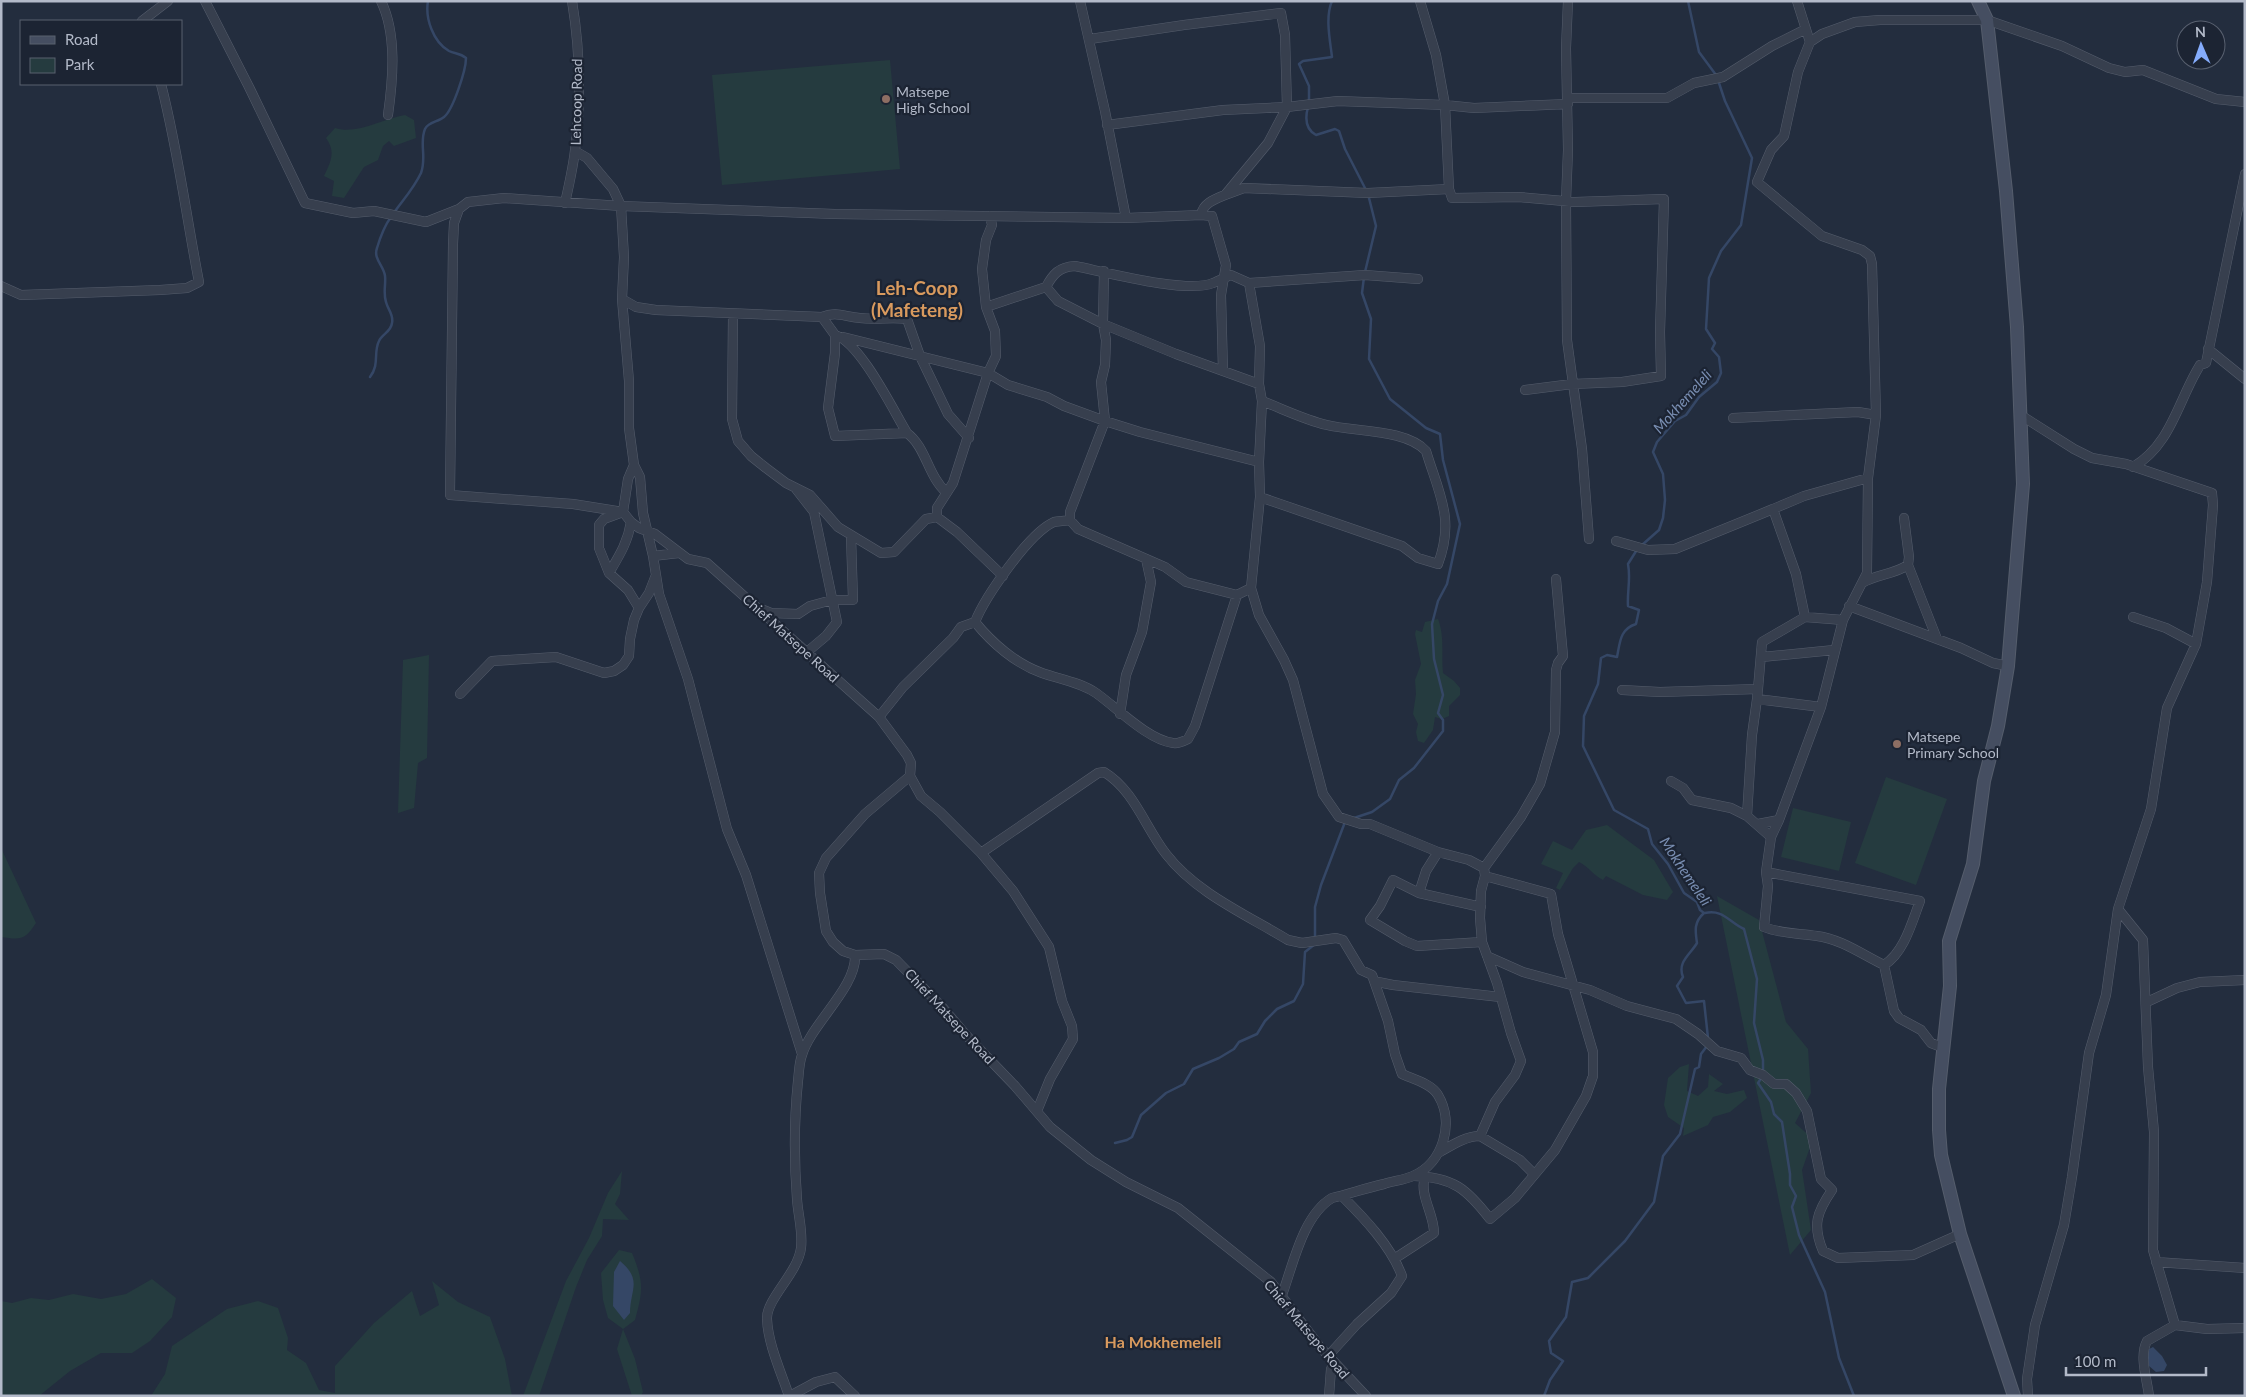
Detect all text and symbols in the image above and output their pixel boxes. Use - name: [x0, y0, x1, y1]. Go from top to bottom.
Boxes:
- legend: [20, 20, 182, 85]
- north arrow: [2176, 20, 2226, 70]
- text: N: [2195, 23, 2206, 40]
- text: Road: [65, 30, 98, 48]
- text: Park: [65, 55, 95, 73]
- street label: Lehcoop Road: [567, 58, 585, 146]
- place label: Matsepe High School: [896, 83, 970, 116]
- marker: Matsepe High School: [880, 93, 892, 105]
- district label: Leh-Coop (Mafeteng): [871, 276, 963, 321]
- water label: Mokhemeleli: [1649, 365, 1716, 436]
- street label: Chief Matsepe Road: [739, 590, 843, 686]
- place label: Matsepe Primary School: [1907, 728, 1999, 761]
- marker: Matsepe Primary School: [1891, 738, 1903, 750]
- water label: Mokhemeleli: [1656, 833, 1716, 909]
- street label: Chief Matsepe Road: [901, 965, 999, 1067]
- street label: Chief Matsepe Road: [1261, 1276, 1353, 1382]
- district label: Ha Mokhemeleli: [1105, 1332, 1221, 1351]
- scale bar: [2066, 1344, 2206, 1376]
- text: 100 m: [2074, 1352, 2116, 1370]

